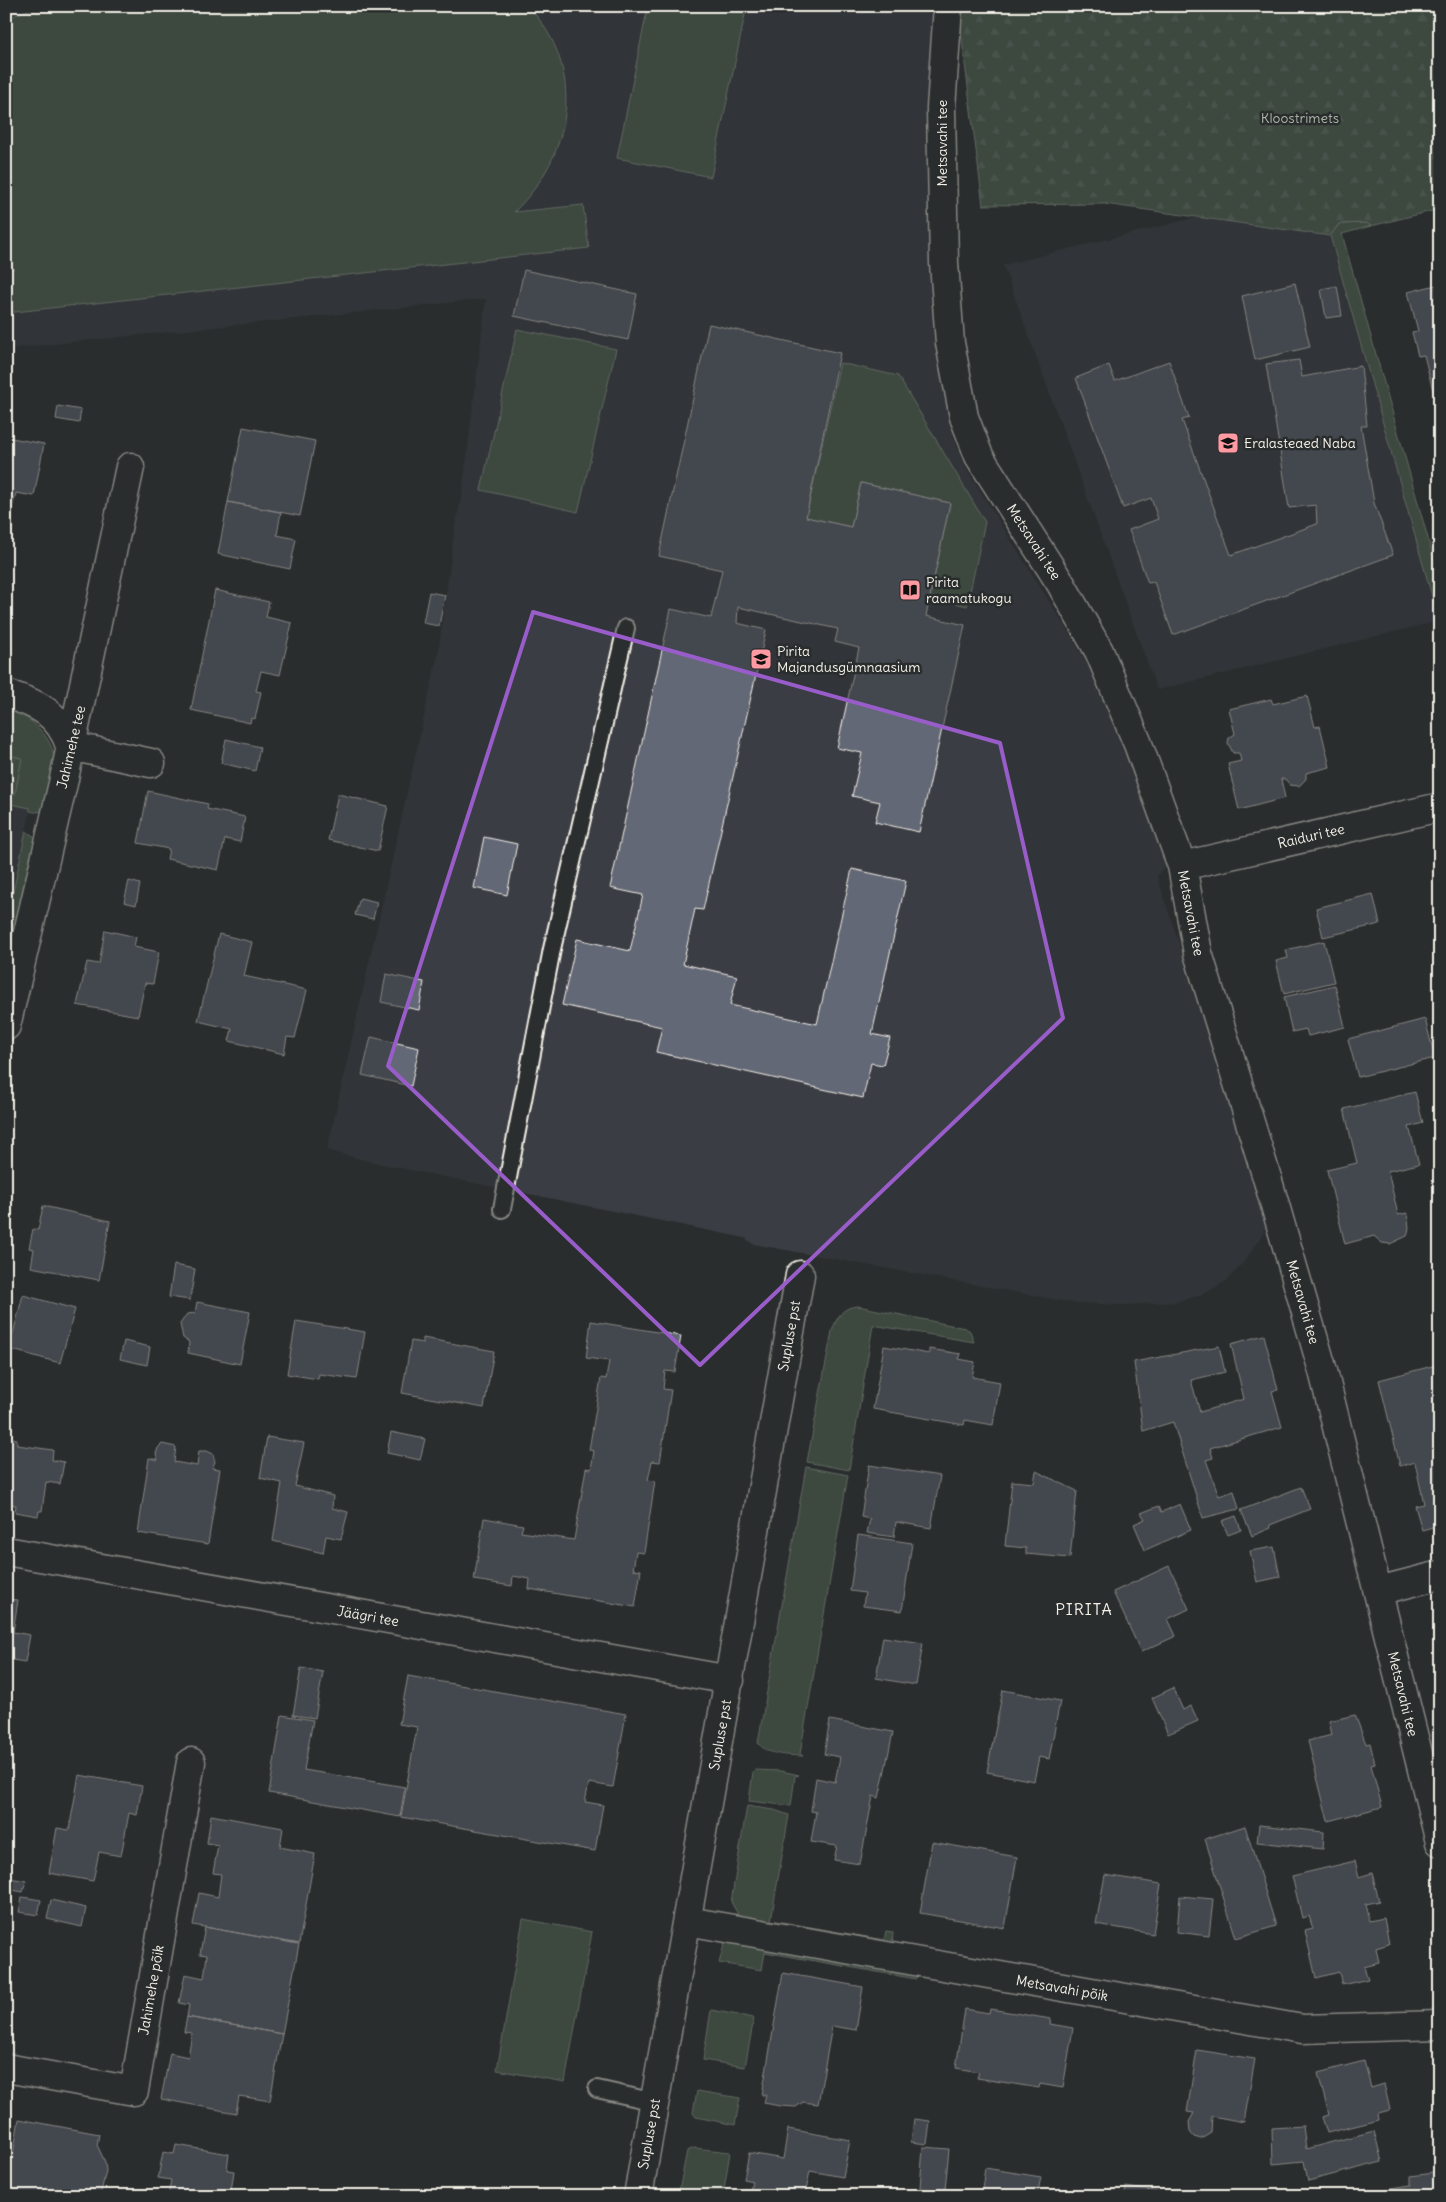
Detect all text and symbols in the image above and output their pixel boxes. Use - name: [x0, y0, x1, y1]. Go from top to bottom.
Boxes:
- street label: Metsavahi tee: [933, 100, 951, 186]
- park label: Kloostrimets: [1261, 109, 1339, 127]
- school or university icon: Eralasteaed Naba: [1216, 431, 1240, 455]
- place label: Eralasteaed Naba: [1244, 434, 1356, 452]
- street label: Metsavahi tee: [1003, 501, 1065, 583]
- place label: Pirita raamatukogu: [926, 573, 1012, 607]
- library icon: Pirita raamatukogu: [898, 578, 922, 602]
- place label: Pirita Majandusgümnaasium: [777, 642, 921, 676]
- school or university icon: Pirita Majandusgümnaasium: [749, 647, 773, 671]
- street label: Jahimehe tee: [53, 704, 89, 790]
- street label: Raiduri tee: [1276, 820, 1346, 852]
- street label: Metsavahi tee: [1174, 869, 1208, 957]
- street label: Metsavahi tee: [1282, 1258, 1324, 1346]
- street label: Supluse pst: [774, 1299, 804, 1373]
- district label: PIRITA: [1055, 1599, 1113, 1619]
- street label: Jäägri tee: [336, 1602, 400, 1630]
- street label: Metsavahi tee: [1384, 1650, 1422, 1738]
- street label: Supluse pst: [705, 1698, 735, 1772]
- street label: Jahimehe põik: [134, 1944, 168, 2036]
- street label: Metsavahi põik: [1015, 1971, 1109, 2005]
- street label: Supluse pst: [634, 2097, 664, 2171]

